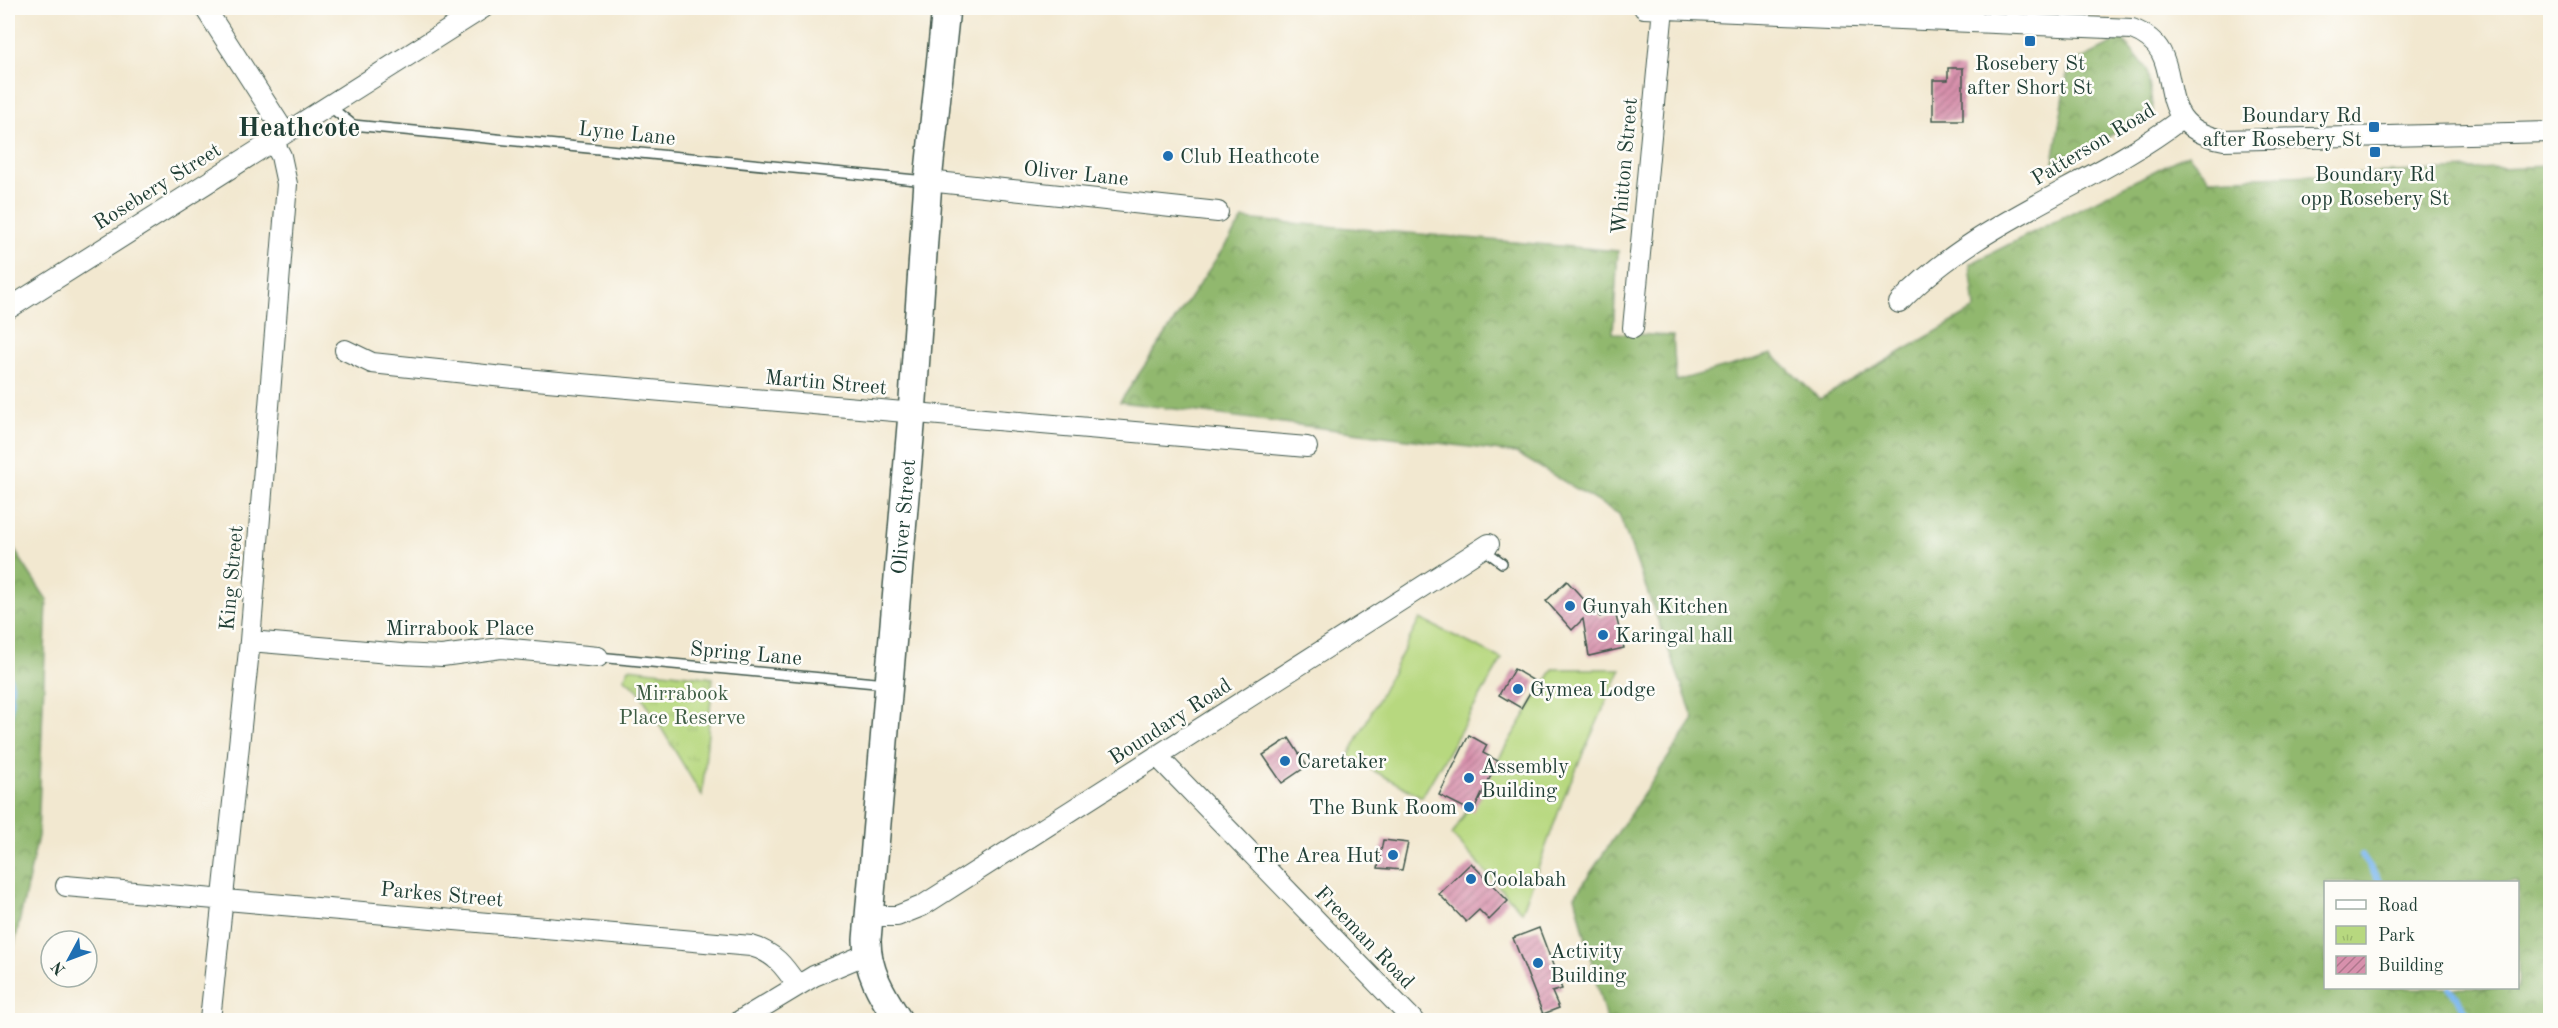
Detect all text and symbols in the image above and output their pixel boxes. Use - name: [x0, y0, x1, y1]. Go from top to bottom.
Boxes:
- marker: Rosebery St after Short St: [2023, 34, 2037, 48]
- place label: Rosebery St after Short St: [1967, 54, 2093, 99]
- street label: Whitton Street: [1609, 97, 1642, 236]
- street label: Patterson Road: [2028, 100, 2159, 190]
- place label: Boundary Rd after Rosebery St: [2203, 106, 2362, 151]
- district label: Heathcote: [238, 115, 360, 142]
- street label: Lyne Lane: [577, 119, 676, 150]
- marker: Boundary Rd after Rosebery St: [2367, 120, 2381, 134]
- street label: Rosebery Street: [90, 140, 225, 235]
- marker: Boundary Rd opp Rosebery St: [2368, 145, 2382, 159]
- place label: Club Heathcote: [1180, 147, 1320, 168]
- marker: Club Heathcote: [1161, 149, 1175, 163]
- street label: Oliver Lane: [1022, 159, 1130, 190]
- place label: Boundary Rd opp Rosebery St: [2301, 165, 2449, 210]
- street label: Martin Street: [764, 368, 888, 399]
- street label: Oliver Street: [889, 458, 920, 575]
- street label: King Street: [217, 525, 248, 632]
- place label: Gunyah Kitchen: [1582, 597, 1728, 618]
- marker: Gunyah Kitchen: [1563, 599, 1577, 613]
- street label: Mirrabook Place: [386, 619, 534, 640]
- place label: Karingal hall: [1615, 626, 1734, 647]
- marker: Karingal hall: [1596, 628, 1610, 642]
- street label: Spring Lane: [689, 639, 803, 670]
- street label: Boundary Road: [1106, 675, 1236, 770]
- place label: Gymea Lodge: [1530, 680, 1655, 701]
- marker: Gymea Lodge: [1511, 682, 1525, 696]
- park label: Mirrabook Place Reserve: [619, 684, 745, 729]
- place label: Caretaker: [1297, 752, 1387, 773]
- marker: Caretaker: [1278, 754, 1292, 768]
- place label: Assembly Building: [1481, 757, 1569, 802]
- marker: Assembly Building: [1462, 771, 1476, 785]
- place label: The Bunk Room: [1309, 798, 1457, 819]
- marker: The Bunk Room: [1462, 800, 1476, 814]
- place label: The Area Hut: [1253, 846, 1381, 867]
- marker: The Area Hut: [1386, 848, 1400, 862]
- place label: Coolabah: [1483, 870, 1567, 891]
- marker: Coolabah: [1464, 872, 1478, 886]
- street label: Parkes Street: [379, 880, 504, 911]
- legend: [2324, 881, 2519, 989]
- street label: Freeman Road: [1310, 883, 1418, 993]
- text: Road: [2378, 897, 2418, 915]
- text: Park: [2378, 927, 2415, 945]
- north arrow: [39, 929, 99, 989]
- place label: Activity Building: [1550, 942, 1627, 987]
- marker: Activity Building: [1531, 956, 1545, 970]
- text: N: [49, 957, 69, 977]
- text: Building: [2378, 957, 2444, 975]

